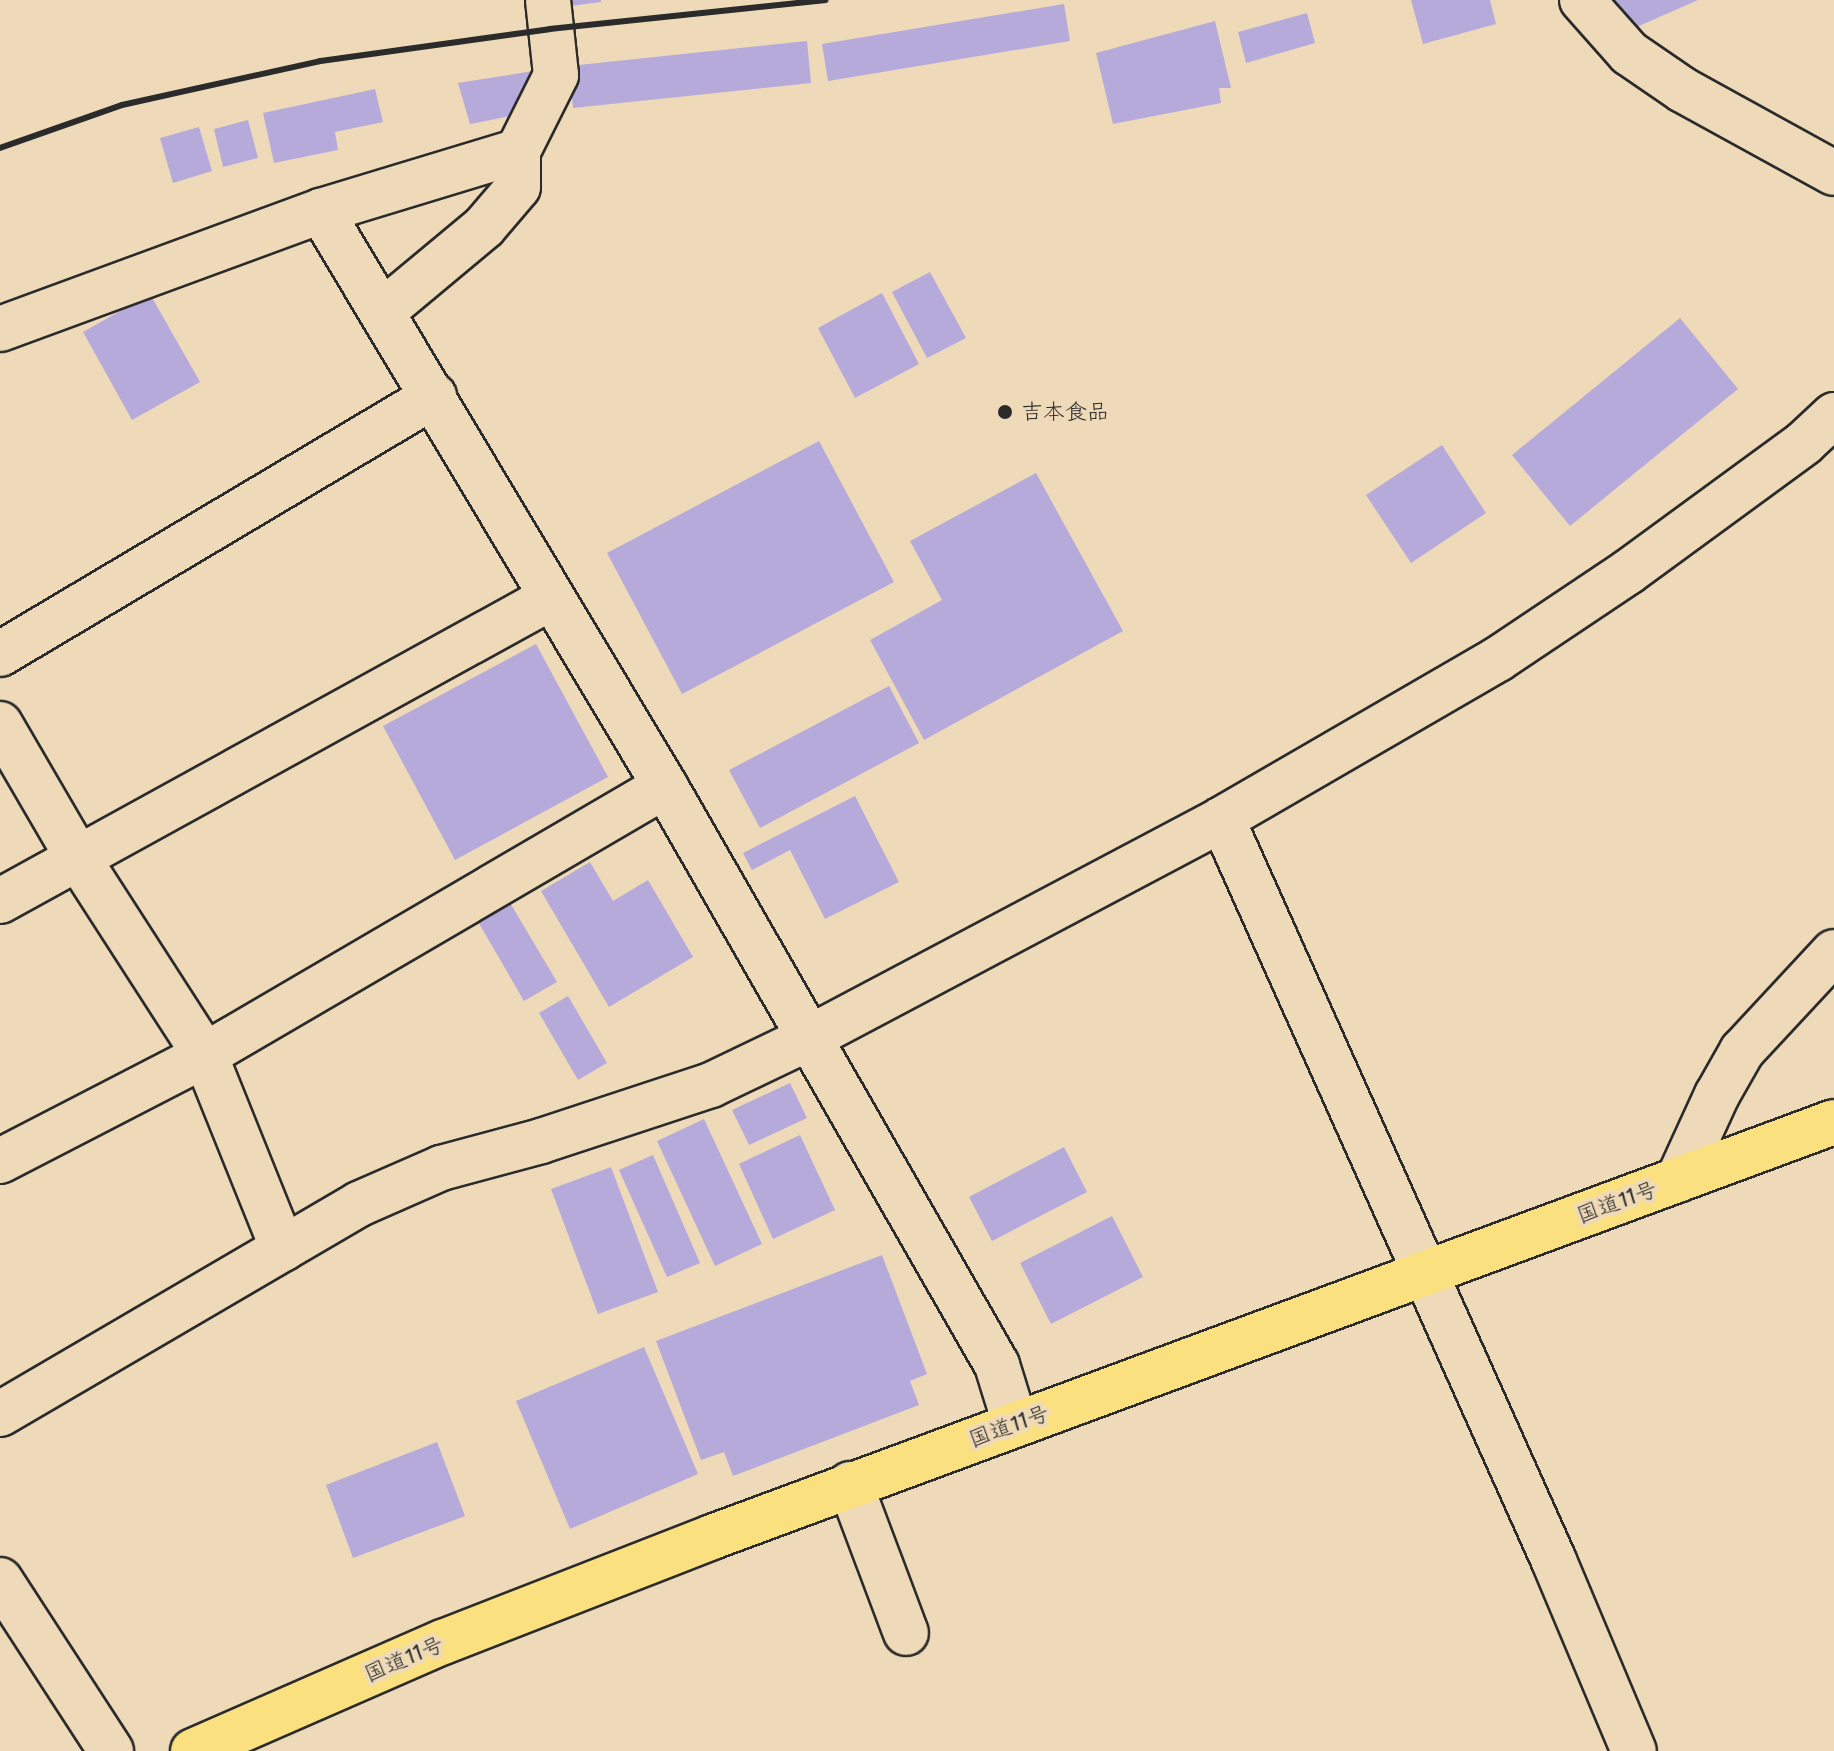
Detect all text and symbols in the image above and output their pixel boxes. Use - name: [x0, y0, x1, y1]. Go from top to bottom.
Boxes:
- place label: 吉本食品: [1021, 399, 1109, 425]
- marker: 吉本食品: [996, 403, 1014, 421]
- street label: 国道11号: [1573, 1175, 1661, 1229]
- street label: 国道11号: [965, 1399, 1053, 1453]
- street label: 国道11号: [360, 1631, 448, 1687]

